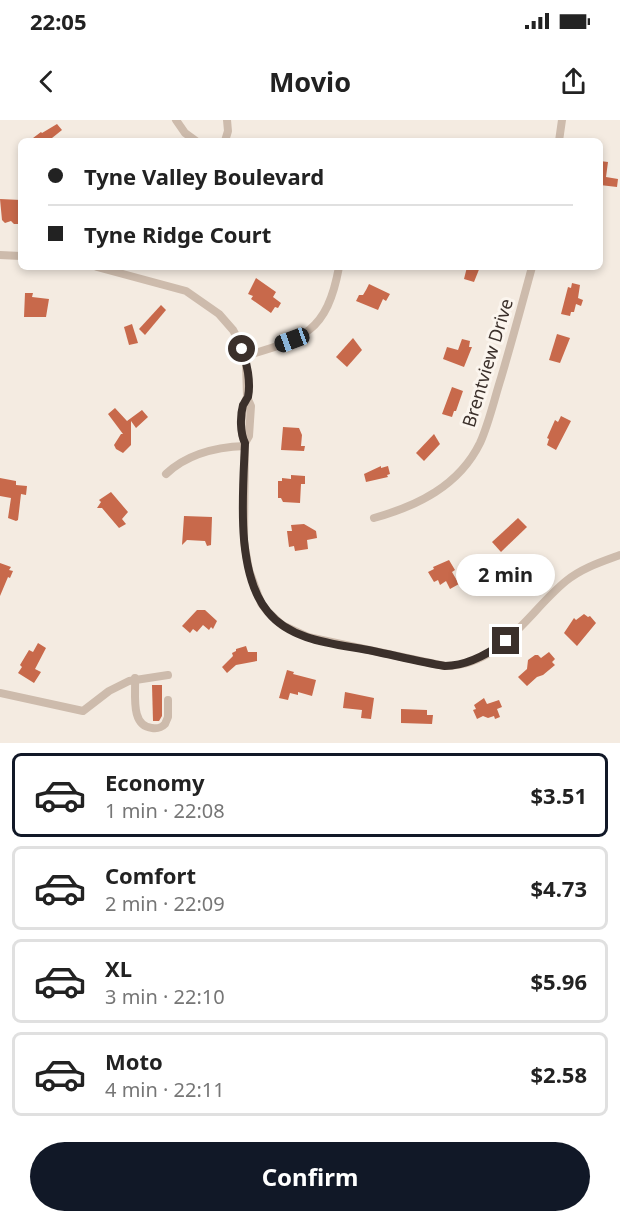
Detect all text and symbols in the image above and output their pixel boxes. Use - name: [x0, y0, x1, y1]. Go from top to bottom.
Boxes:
- text: 22:05: [30, 6, 87, 36]
- text: Movio: [269, 63, 351, 100]
- icon: back: [30, 65, 63, 98]
- icon: share: [557, 65, 590, 98]
- text: Tyne Valley Boulevard: [84, 161, 324, 191]
- text: Tyne Ridge Court: [84, 219, 271, 249]
- street label: Brentview Drive: [456, 295, 518, 430]
- car: [272, 325, 312, 355]
- route start: [228, 335, 255, 362]
- callout: 2 min: [456, 554, 556, 596]
- text: 2 min: [478, 561, 533, 588]
- route end: [492, 627, 519, 654]
- text: Economy: [105, 767, 204, 797]
- icon: car: [33, 768, 87, 822]
- text: $3.51: [530, 780, 587, 810]
- text: 1 min · 22:08: [105, 797, 225, 824]
- text: Comfort: [105, 860, 196, 890]
- icon: car: [33, 861, 87, 915]
- text: $4.73: [530, 873, 587, 903]
- text: 2 min · 22:09: [105, 890, 225, 917]
- text: XL: [105, 953, 132, 983]
- icon: car: [33, 954, 87, 1008]
- text: $5.96: [530, 966, 587, 996]
- text: 3 min · 22:10: [105, 983, 225, 1010]
- text: Moto: [105, 1046, 163, 1076]
- icon: car: [33, 1047, 87, 1101]
- text: $2.58: [530, 1059, 587, 1089]
- text: 4 min · 22:11: [105, 1076, 225, 1103]
- button: Confirm: [30, 1142, 590, 1211]

